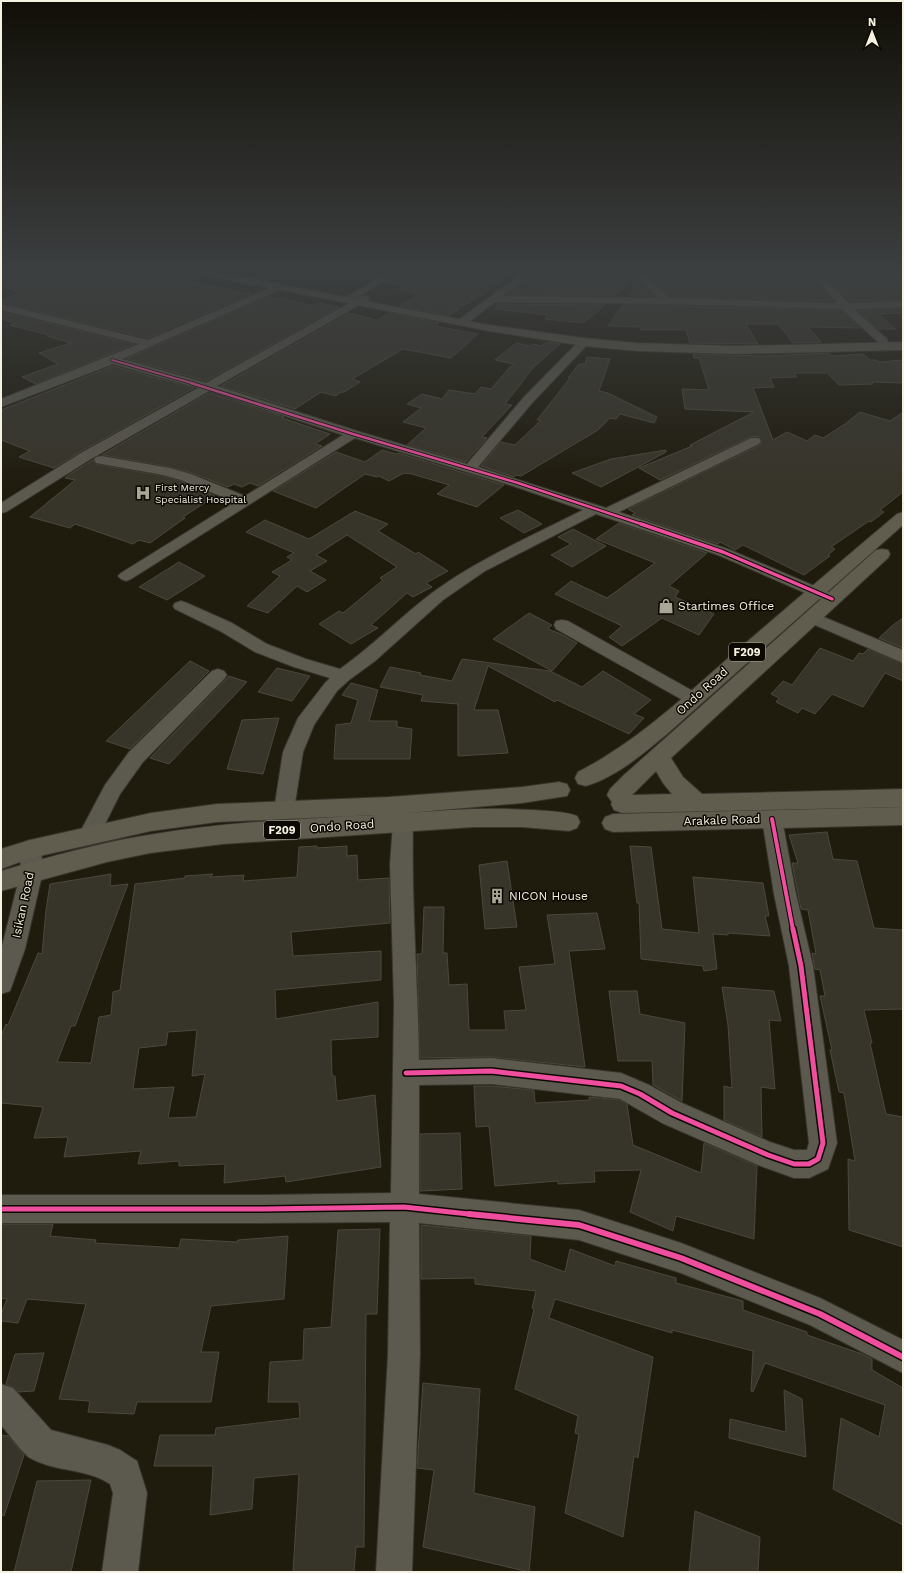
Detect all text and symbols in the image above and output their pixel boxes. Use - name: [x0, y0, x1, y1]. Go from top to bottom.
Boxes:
- north arrow: [852, 12, 892, 52]
- text: N: [868, 16, 876, 29]
- place label: First Mercy Specialist Hospital: [155, 482, 246, 505]
- hospital icon: First Mercy Specialist Hospital: [134, 484, 152, 502]
- shop icon: Startimes Office: [657, 597, 675, 615]
- place label: Startimes Office: [678, 599, 774, 613]
- road number: F209: [729, 643, 765, 661]
- street label: Ondo Road: [673, 664, 731, 718]
- street label: Arakale Road: [683, 812, 761, 828]
- street label: Ondo Road: [309, 817, 375, 835]
- road number: F209: [264, 821, 300, 839]
- street label: Isikan Road: [9, 871, 37, 939]
- building icon: NICON House: [488, 887, 506, 905]
- place label: NICON House: [509, 889, 588, 903]

